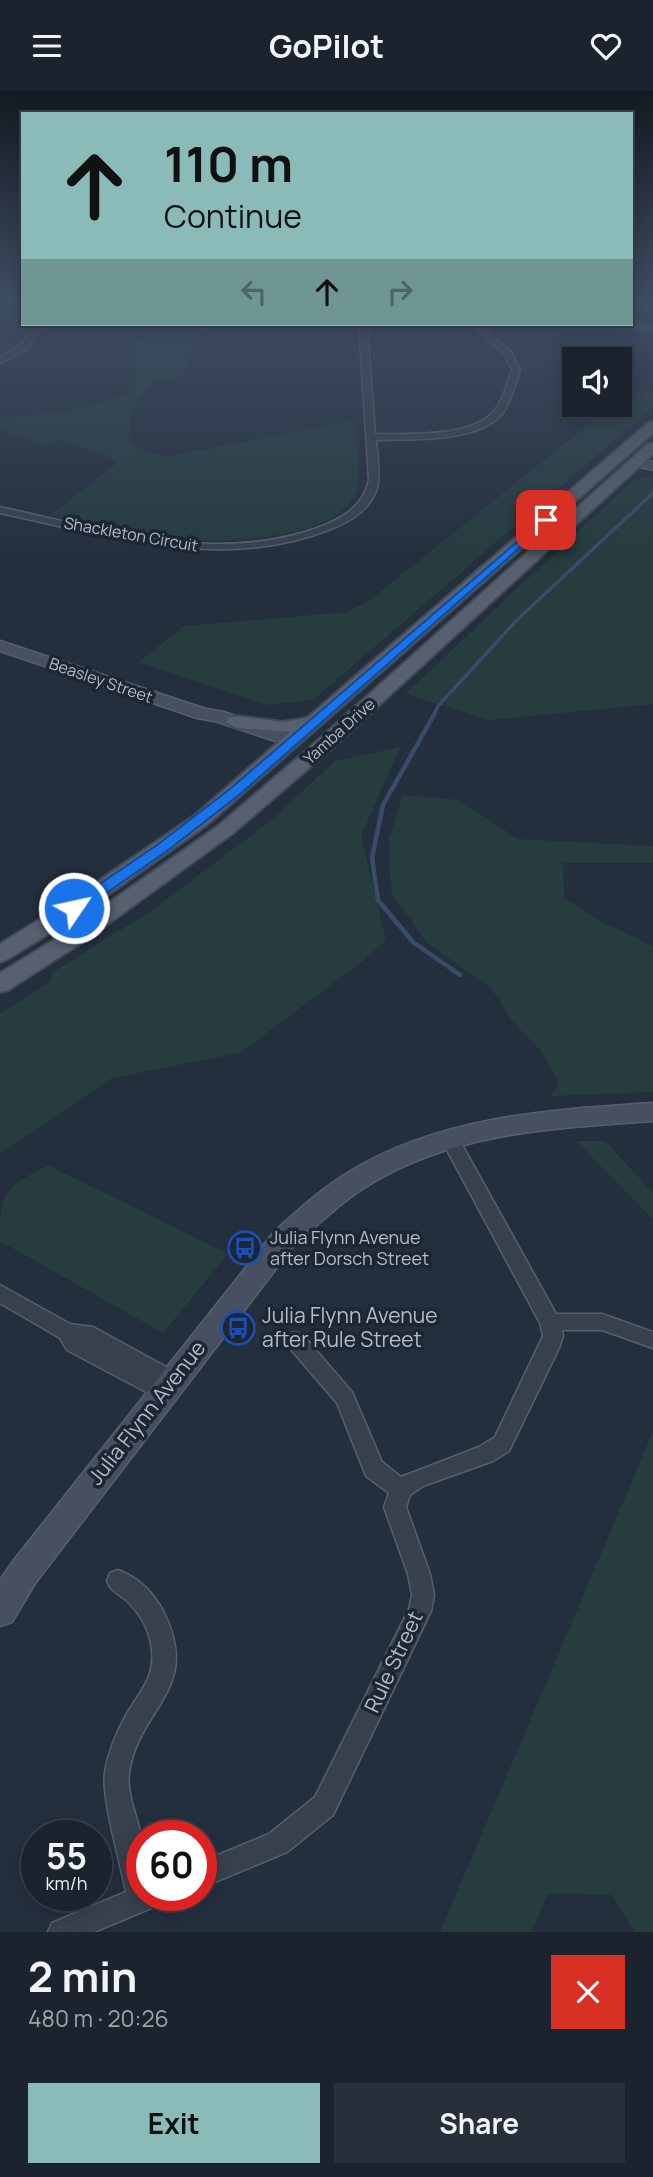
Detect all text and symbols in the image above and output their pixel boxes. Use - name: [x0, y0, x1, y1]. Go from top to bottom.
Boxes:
- text: GoPilot: [269, 24, 384, 68]
- icon: menu: [28, 27, 66, 65]
- icon: heart: [587, 27, 625, 65]
- text: 110 m: [164, 130, 293, 197]
- icon: ahead: [49, 140, 140, 231]
- text: Continue: [164, 194, 302, 238]
- icon: left: [235, 273, 273, 311]
- icon: ahead: [308, 273, 346, 311]
- icon: right: [381, 273, 419, 311]
- map controls: [562, 347, 632, 417]
- button: sound: [562, 347, 632, 417]
- pin: [516, 490, 576, 550]
- icon: arrive: [527, 501, 565, 539]
- street label: Shackleton Circuit: [62, 511, 200, 557]
- street label: Beasley Street: [46, 652, 156, 708]
- street label: Yamba Drive: [299, 693, 379, 769]
- position arrow: [37, 871, 111, 945]
- place label: Julia Flynn Avenue after Dorsch Street: [270, 1225, 429, 1270]
- bus stop icon: Julia Flynn Avenue after Dorsch Street: [226, 1229, 264, 1267]
- place label: Julia Flynn Avenue after Rule Street: [262, 1301, 437, 1353]
- bus stop icon: Julia Flynn Avenue after Rule Street: [219, 1309, 257, 1347]
- street label: Julia Flynn Avenue: [81, 1335, 211, 1490]
- street label: Rule Street: [357, 1606, 429, 1717]
- speed limit sign: 60: [126, 1820, 217, 1911]
- text: 55: [46, 1832, 87, 1880]
- text: km/h: [46, 1871, 87, 1895]
- text: 2 min: [28, 1947, 137, 2005]
- button: close: [551, 1955, 625, 2029]
- text: 480 m · 20:26: [28, 2002, 169, 2034]
- button: Exit: [28, 2083, 320, 2163]
- button: Share: [334, 2083, 625, 2163]

